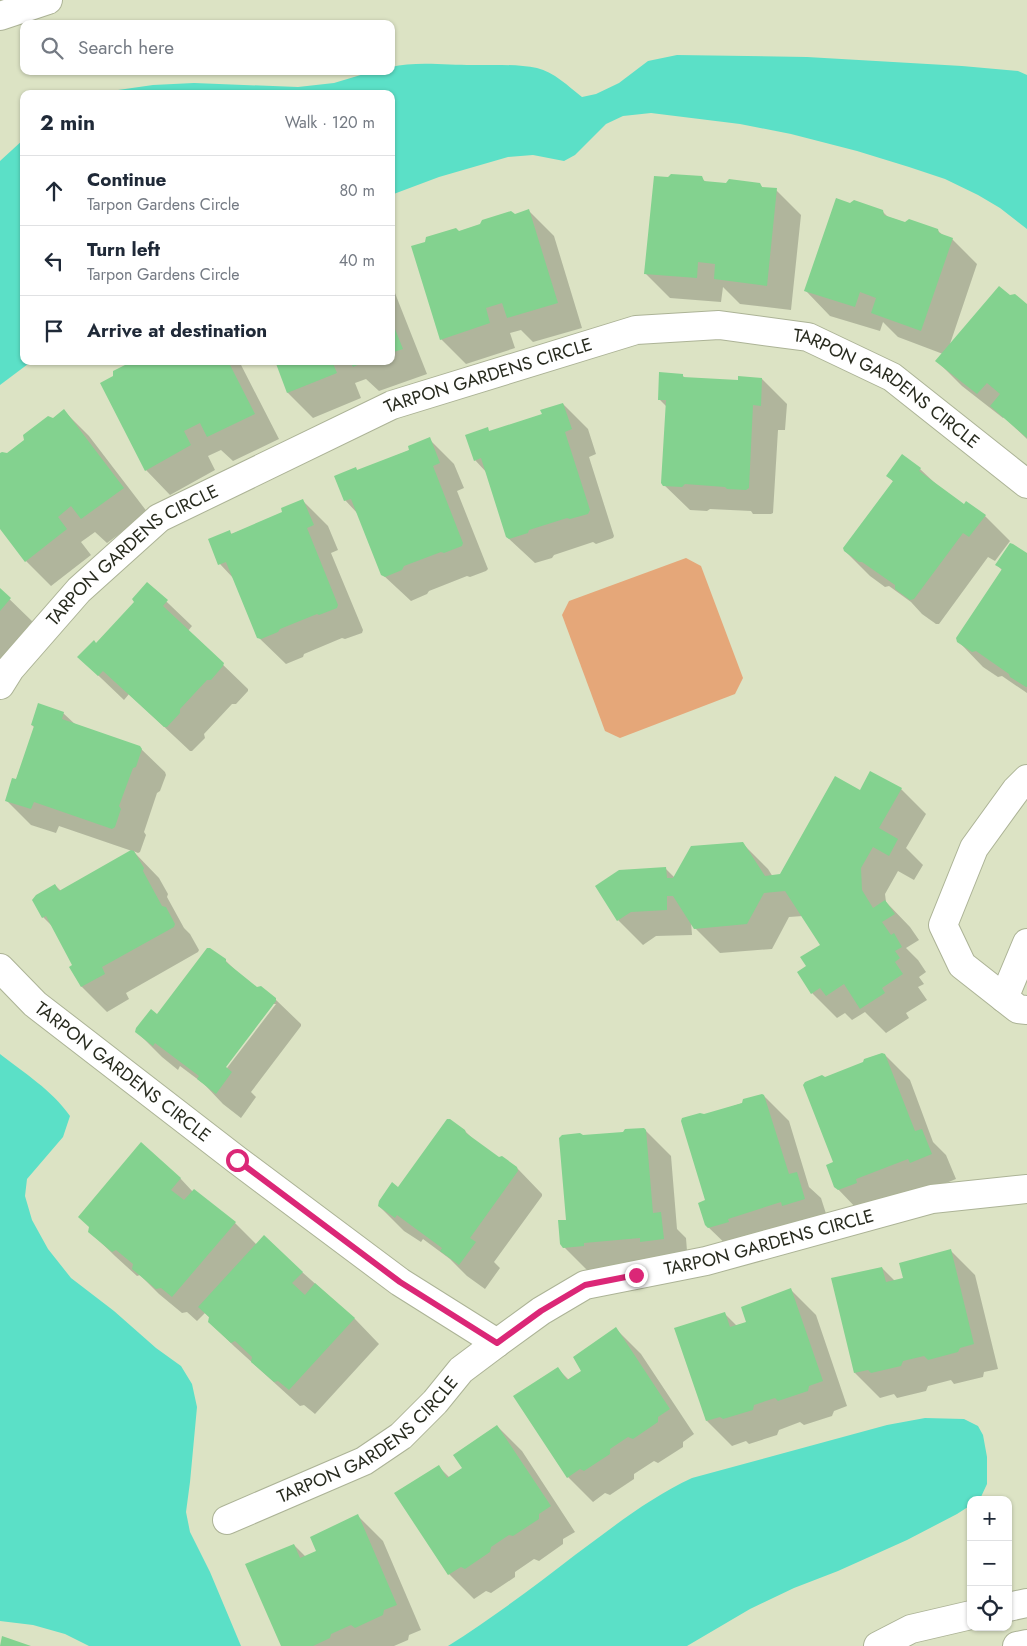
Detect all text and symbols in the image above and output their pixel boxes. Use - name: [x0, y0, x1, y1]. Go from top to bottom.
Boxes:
- search box: [20, 20, 395, 75]
- icon: search: [38, 34, 66, 62]
- text: Search here: [78, 34, 174, 61]
- text: 2 min: [40, 108, 95, 138]
- text: Walk · 120 m: [285, 111, 375, 134]
- text: Continue: [87, 166, 166, 193]
- icon: ahead: [40, 177, 68, 205]
- text: 80 m: [339, 179, 375, 202]
- text: Tarpon Gardens Circle: [87, 193, 240, 216]
- text: Turn left: [87, 236, 160, 263]
- icon: left: [40, 247, 68, 275]
- text: 40 m: [339, 249, 375, 272]
- text: Tarpon Gardens Circle: [87, 263, 240, 286]
- icon: arrive: [40, 317, 68, 345]
- text: Arrive at destination: [87, 317, 267, 344]
- street label: TARPON GARDENS CIRCLE: [792, 322, 985, 455]
- street label: TARPON GARDENS CIRCLE: [380, 331, 595, 420]
- street label: TARPON GARDENS CIRCLE: [40, 478, 223, 632]
- street label: TARPON GARDENS CIRCLE: [29, 995, 216, 1148]
- route start: [226, 1149, 249, 1172]
- street label: TARPON GARDENS CIRCLE: [662, 1203, 877, 1282]
- route end: [625, 1264, 648, 1287]
- street label: TARPON GARDENS CIRCLE: [273, 1370, 464, 1510]
- map controls: [967, 1496, 1012, 1631]
- button: +: [967, 1496, 1012, 1541]
- button: −: [967, 1541, 1012, 1586]
- button: locate: [967, 1586, 1012, 1631]

